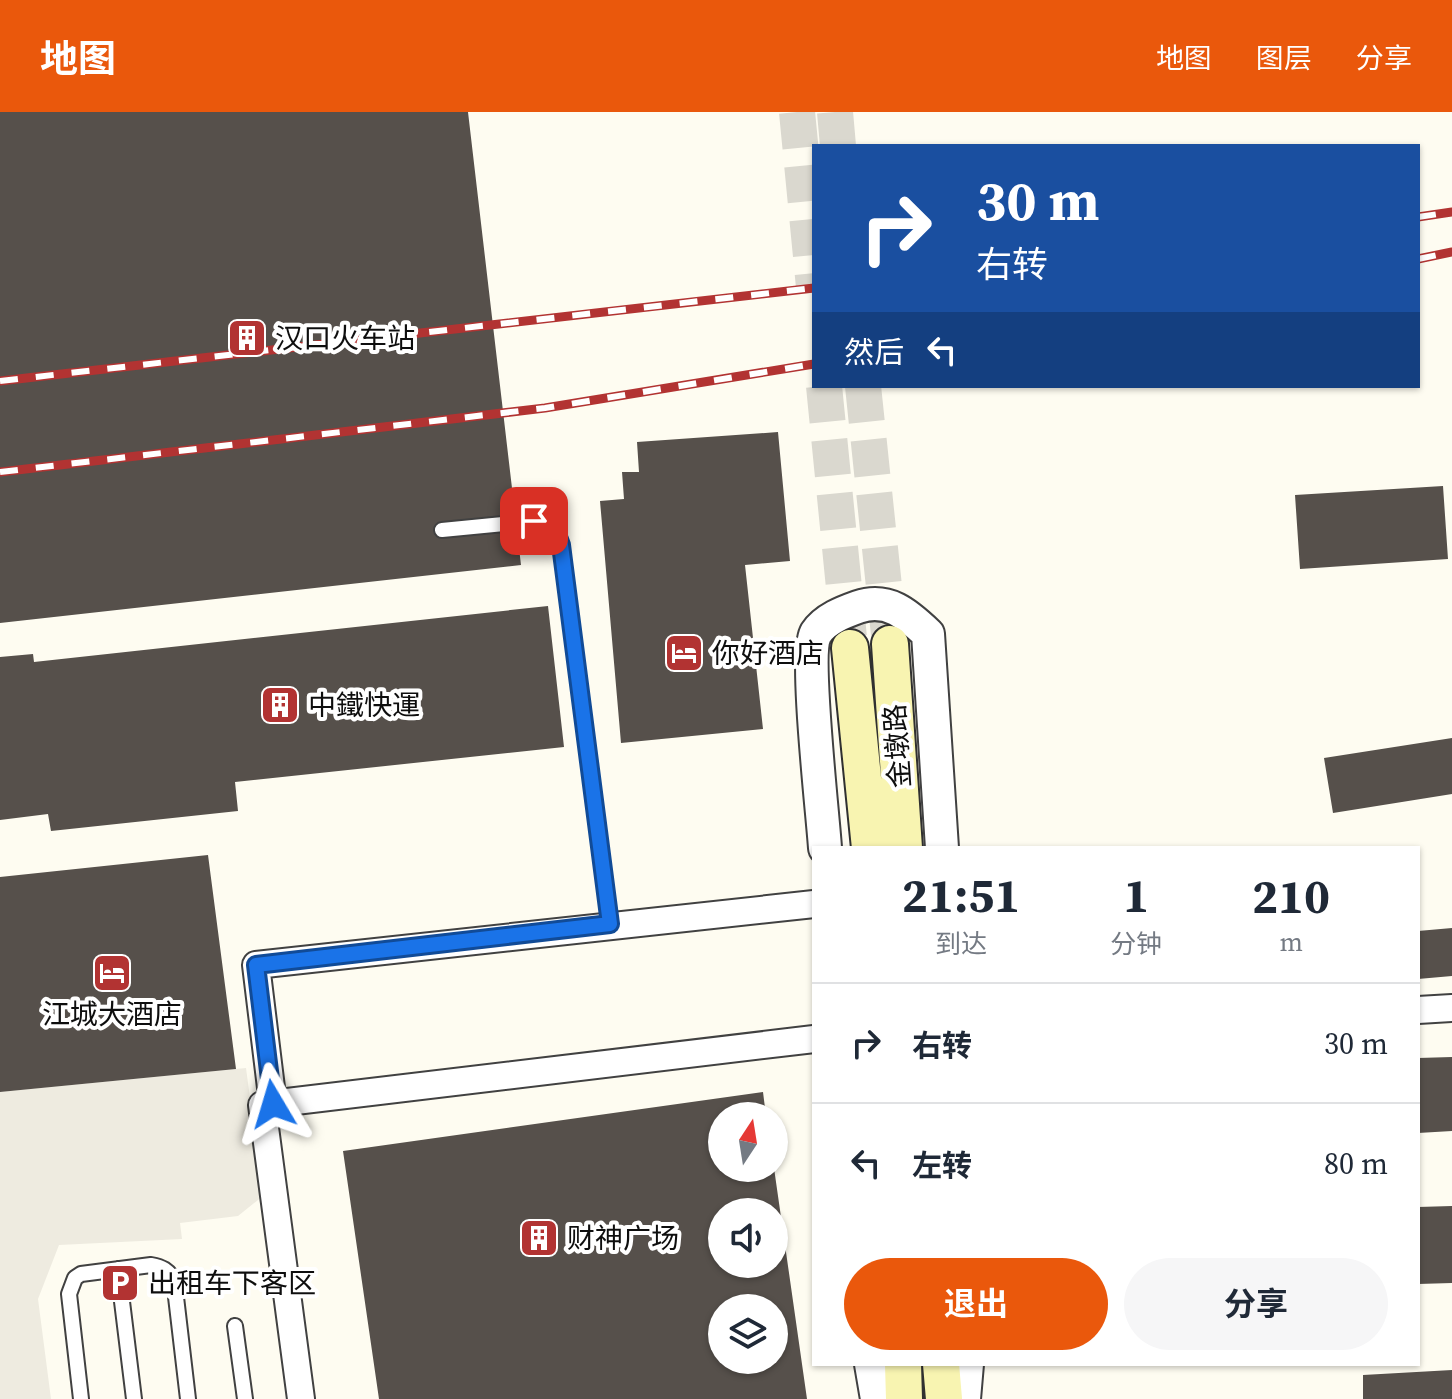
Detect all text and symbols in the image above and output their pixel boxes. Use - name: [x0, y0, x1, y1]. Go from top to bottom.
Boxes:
- text: 地图: [40, 33, 116, 85]
- text: 地图: [1156, 39, 1212, 77]
- text: 图层: [1256, 39, 1312, 77]
- text: 分享: [1356, 39, 1412, 77]
- text: 30 m: [976, 162, 1099, 239]
- icon: right: [844, 176, 948, 280]
- text: 右转: [976, 240, 1048, 289]
- building icon: 汉口火车站: [226, 317, 268, 359]
- place label: 汉口火车站: [275, 319, 415, 357]
- icon: left: [920, 328, 964, 372]
- text: 然后: [844, 332, 904, 373]
- pin: [500, 487, 568, 555]
- icon: arrive: [512, 499, 556, 543]
- hotel icon: 你好酒店: [663, 632, 705, 674]
- place label: 你好酒店: [712, 634, 824, 672]
- building icon: 中鐵快運: [259, 684, 301, 726]
- place label: 中鐵快運: [308, 686, 420, 724]
- street label: 金墩路: [875, 703, 919, 789]
- text: 21:51: [902, 862, 1020, 928]
- text: 1: [1123, 862, 1149, 928]
- text: 210: [1252, 863, 1330, 929]
- text: m: [1279, 924, 1303, 960]
- text: 到达: [935, 926, 987, 962]
- text: 分钟: [1110, 926, 1162, 962]
- hotel icon: 江城大酒店: [91, 952, 133, 994]
- place label: 江城大酒店: [42, 995, 182, 1033]
- icon: right: [844, 1021, 888, 1065]
- text: 30 m: [1324, 1023, 1388, 1064]
- text: 右转: [912, 1025, 972, 1066]
- position arrow: [231, 1062, 315, 1146]
- north arrow: [708, 1102, 788, 1182]
- map controls: [708, 1102, 788, 1374]
- icon: left: [844, 1141, 888, 1185]
- text: 80 m: [1324, 1143, 1388, 1184]
- text: 左转: [912, 1145, 972, 1186]
- button: sound: [708, 1198, 788, 1278]
- building icon: 财神广场: [518, 1217, 560, 1259]
- place label: 财神广场: [567, 1219, 679, 1257]
- button: 退出: [844, 1258, 1108, 1350]
- button: 分享: [1124, 1258, 1388, 1350]
- parking icon: 出租车下客区: [99, 1262, 141, 1304]
- place label: 出租车下客区: [148, 1264, 316, 1302]
- button: layers: [708, 1294, 788, 1374]

